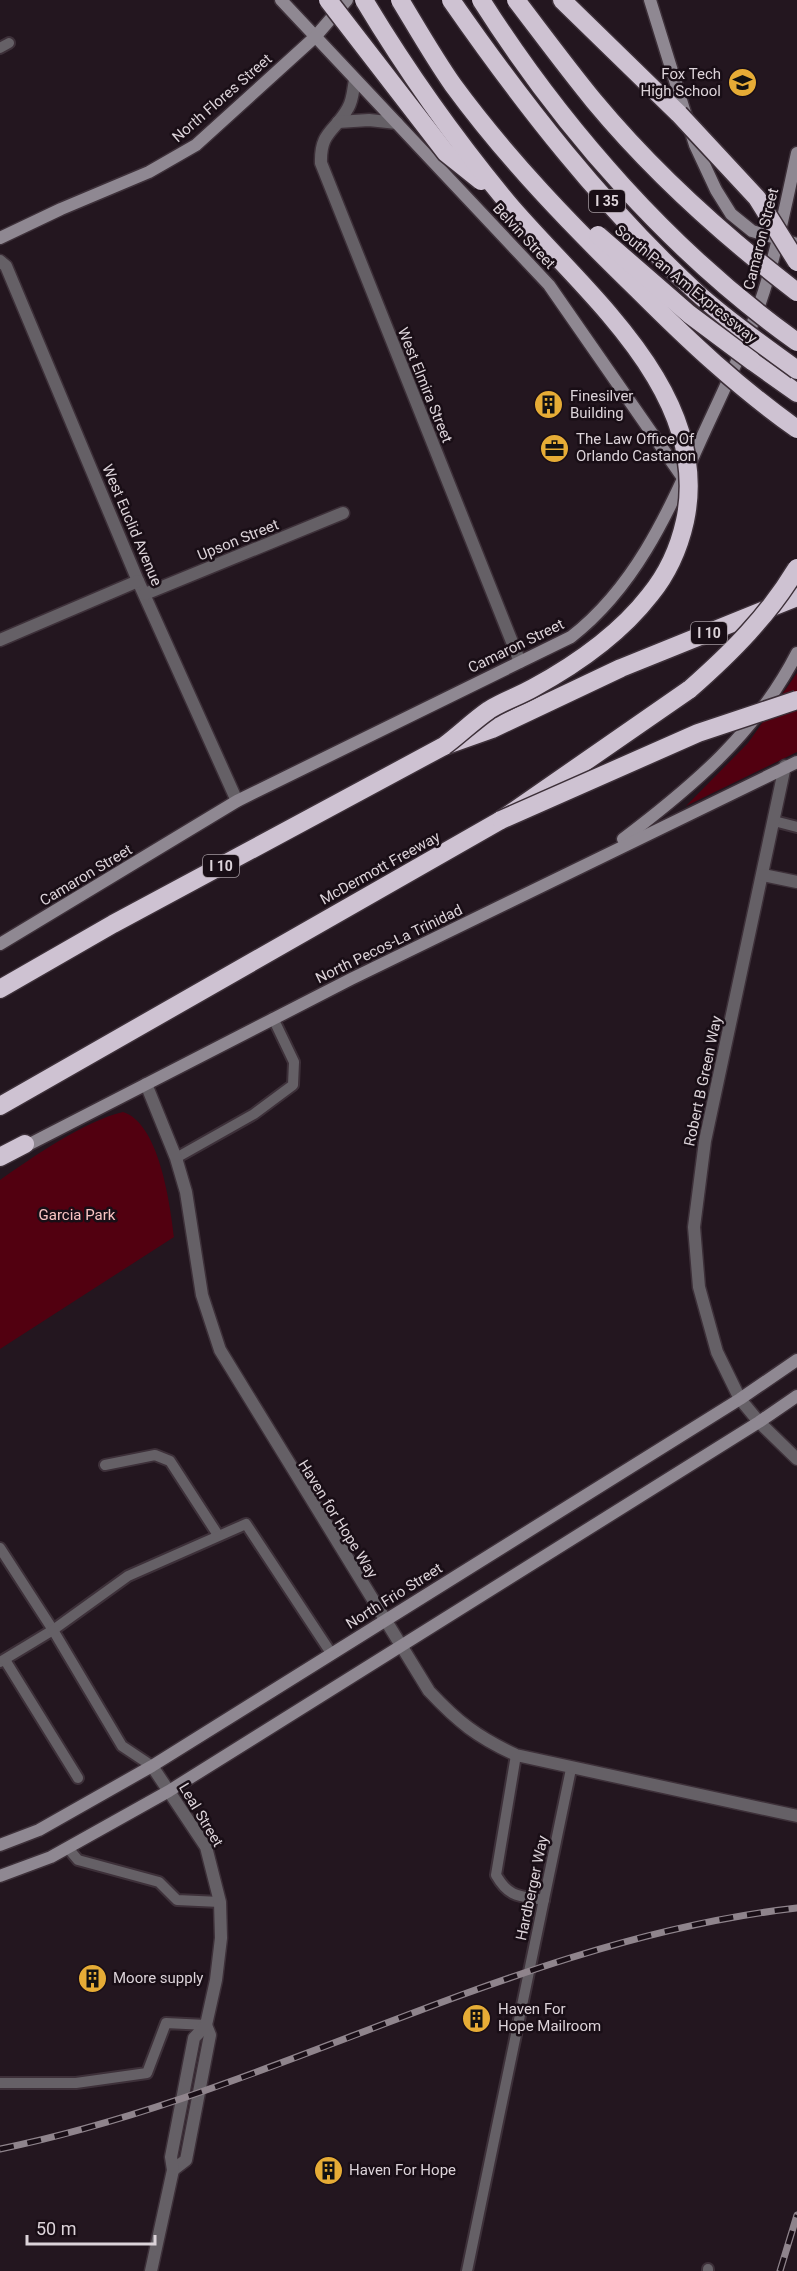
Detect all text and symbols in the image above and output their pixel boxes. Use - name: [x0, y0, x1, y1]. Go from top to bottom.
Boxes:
- street label: North Flores Street: [169, 50, 276, 146]
- place label: Fox Tech High School: [640, 65, 721, 100]
- school or university icon: Fox Tech High School: [726, 67, 758, 99]
- street label: Camaron Street: [740, 186, 782, 292]
- road number: I 35: [589, 190, 625, 212]
- street label: Belvin Street: [489, 199, 559, 273]
- street label: South Pan Am Expressway: [611, 221, 761, 347]
- street label: West Elmira Street: [394, 325, 456, 445]
- place label: Finesilver Building: [570, 387, 633, 422]
- building icon: Finesilver Building: [533, 389, 565, 421]
- place label: The Law Office Of Orlando Castanon: [576, 430, 696, 465]
- office icon: The Law Office Of Orlando Castanon: [539, 432, 571, 464]
- street label: West Euclid Avenue: [98, 461, 166, 589]
- street label: Upson Street: [195, 516, 281, 564]
- street label: Camaron Street: [465, 615, 567, 677]
- road number: I 10: [691, 622, 727, 644]
- street label: McDermott Freeway: [317, 828, 443, 908]
- street label: Camaron Street: [37, 840, 135, 910]
- road number: I 10: [203, 855, 239, 877]
- street label: North Pecos-La Trinidad: [313, 901, 465, 987]
- street label: Robert B Green Way: [680, 1014, 726, 1148]
- park label: Garcia Park: [39, 1206, 116, 1224]
- street label: Haven for Hope Way: [294, 1457, 382, 1581]
- street label: North Frio Street: [342, 1559, 446, 1633]
- street label: Leal Street: [175, 1780, 227, 1850]
- street label: Hardberger Way: [512, 1834, 552, 1942]
- building icon: Moore supply: [76, 1962, 108, 1994]
- place label: Moore supply: [113, 1969, 203, 1987]
- place label: Haven For Hope Mailroom: [498, 2000, 601, 2035]
- building icon: Haven For Hope Mailroom: [461, 2002, 493, 2034]
- building icon: Haven For Hope: [312, 2154, 344, 2186]
- place label: Haven For Hope: [349, 2161, 456, 2179]
- scale bar: [27, 2208, 154, 2246]
- text: 50 m: [36, 2218, 76, 2239]

